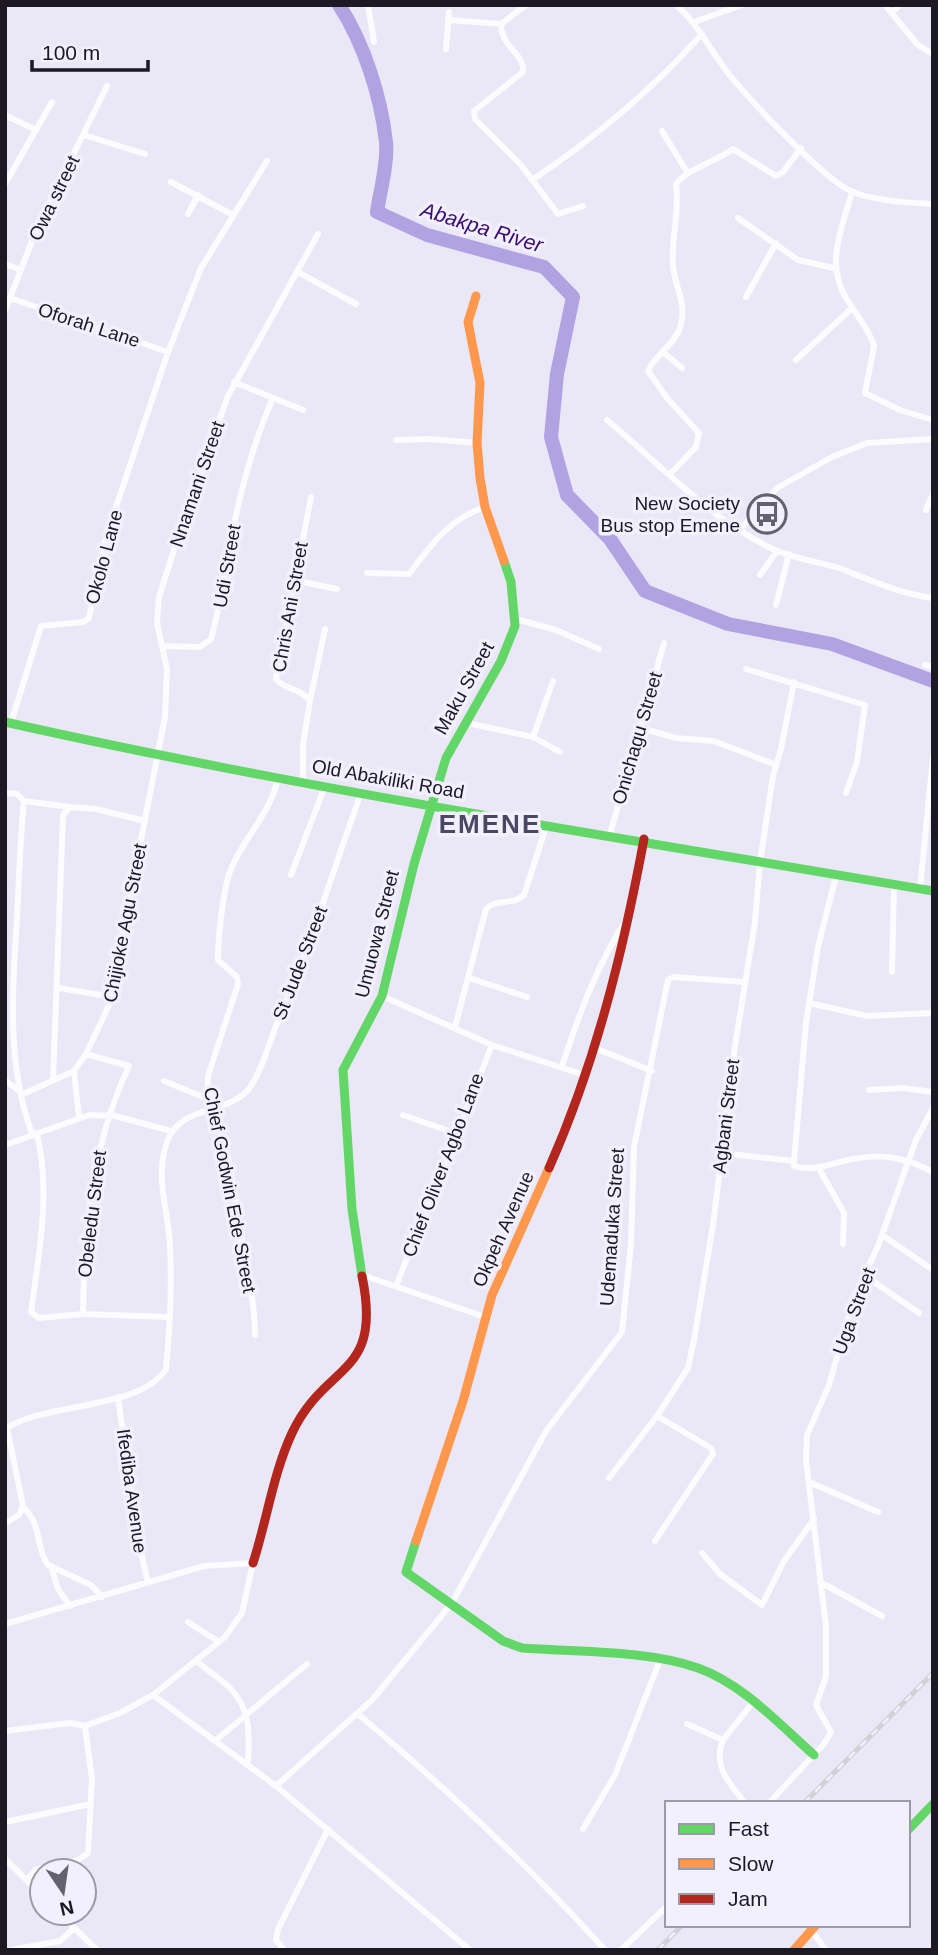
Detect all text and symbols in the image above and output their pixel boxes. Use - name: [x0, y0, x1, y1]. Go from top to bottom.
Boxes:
- scale bar: [32, 28, 147, 72]
- text: 100 m: [42, 41, 100, 64]
- street label: Owa street: [24, 151, 84, 244]
- water label: Abakpa River: [416, 197, 547, 257]
- street label: Oforah Lane: [36, 299, 142, 351]
- street label: Nnamani Street: [166, 417, 229, 550]
- place label: New Society Bus stop Emene: [601, 493, 740, 536]
- bus stop icon: New Society Bus stop Emene: [746, 493, 788, 535]
- street label: Okolo Lane: [81, 507, 127, 607]
- street label: Udi Street: [209, 522, 245, 609]
- street label: Chris Ani Street: [268, 539, 312, 674]
- street label: Maku Street: [430, 637, 498, 738]
- street label: Onichagu Street: [608, 668, 666, 807]
- street label: Old Abakiliki Road: [310, 755, 466, 803]
- district label: EMENE: [439, 809, 541, 839]
- street label: Chijioke Agu Street: [99, 841, 151, 1004]
- street label: Umuowa Street: [351, 867, 403, 1000]
- street label: St Jude Street: [269, 902, 332, 1023]
- street label: Agbani Street: [709, 1057, 744, 1174]
- street label: Chief Oliver Agbo Lane: [398, 1070, 488, 1260]
- street label: Chief Godwin Ede Street: [200, 1085, 260, 1295]
- street label: Udemaduka Street: [596, 1147, 628, 1307]
- street label: Obeledu Street: [74, 1149, 110, 1279]
- street label: Okpeh Avenue: [468, 1168, 538, 1290]
- street label: Uga Street: [829, 1264, 880, 1357]
- street label: Ifediba Avenue: [113, 1427, 151, 1555]
- legend: [665, 1801, 910, 1927]
- text: Fast: [728, 1817, 769, 1840]
- text: Slow: [728, 1852, 774, 1875]
- north arrow: [28, 1857, 98, 1927]
- text: Jam: [728, 1887, 768, 1910]
- text: N: [58, 1896, 76, 1920]

